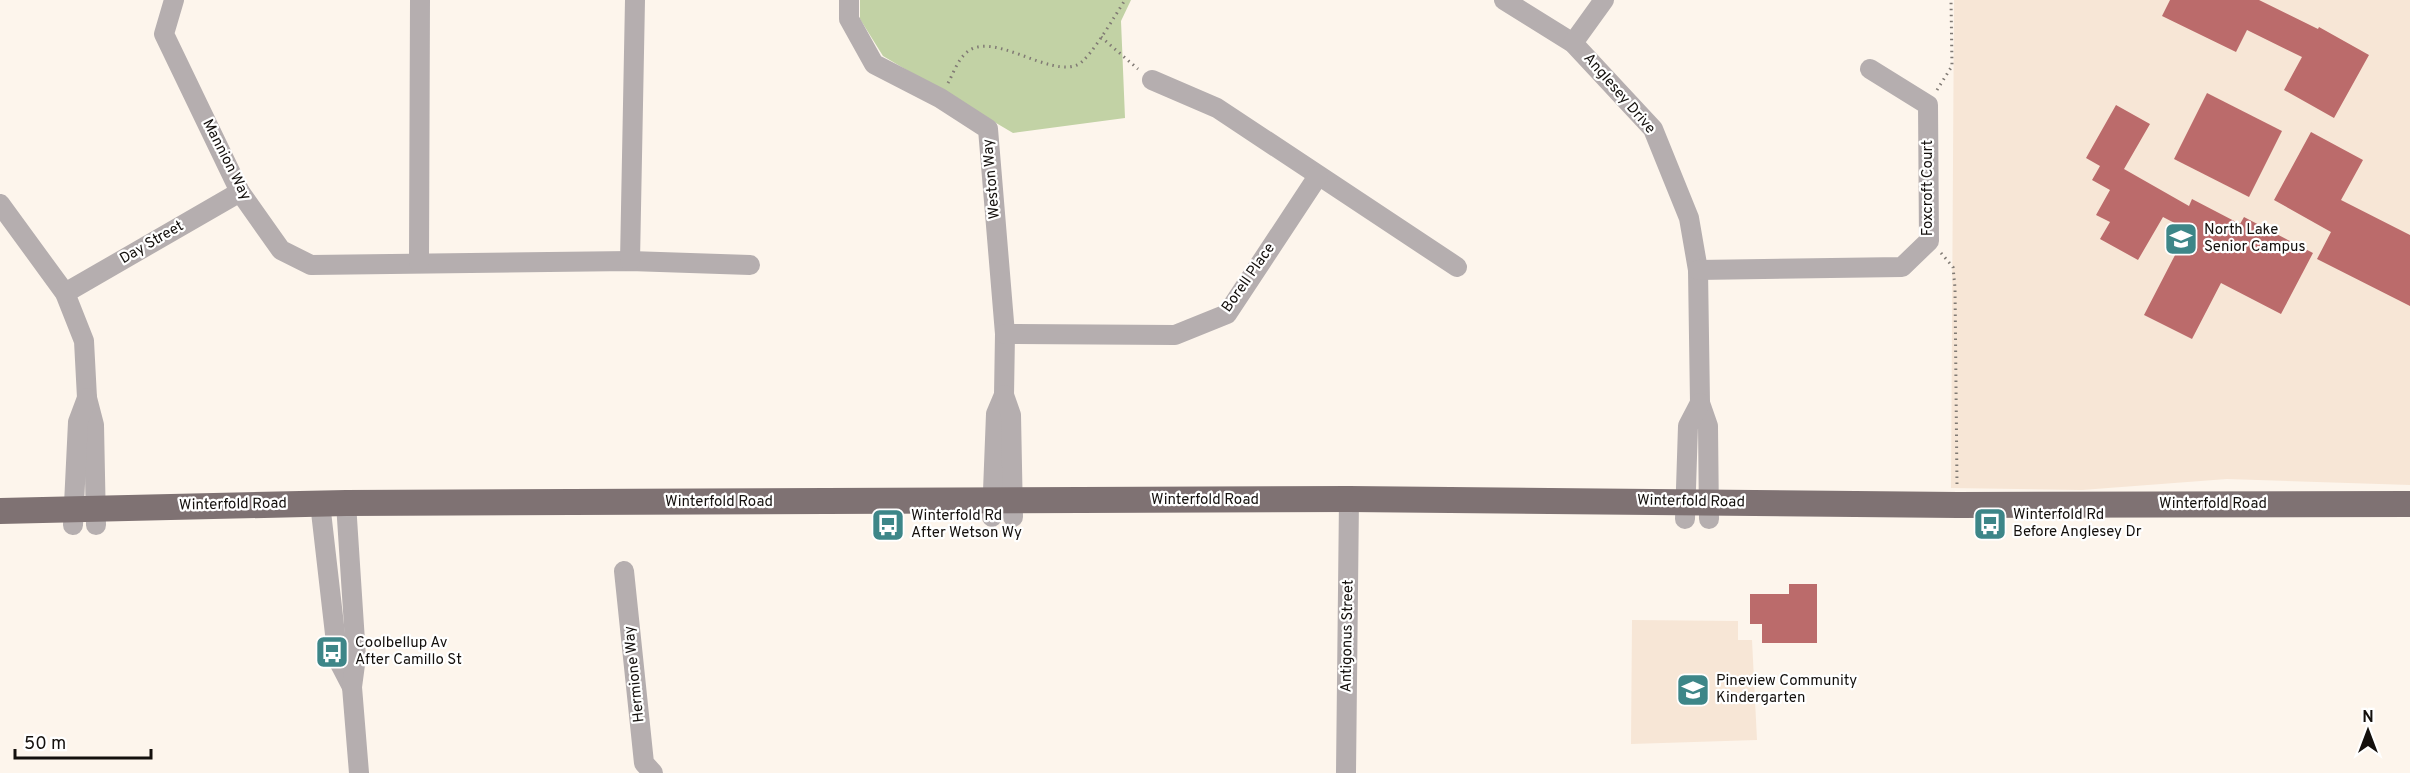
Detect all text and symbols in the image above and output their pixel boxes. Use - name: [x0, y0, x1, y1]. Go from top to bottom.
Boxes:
- street label: Anglesey Drive: [1579, 50, 1659, 138]
- street label: Mannion Way: [197, 116, 255, 204]
- street label: Weston Way: [979, 138, 1005, 220]
- street label: Foxcroft Court: [1919, 140, 1938, 236]
- street label: Day Street: [117, 217, 187, 269]
- school or university icon: North Lake Senior Campus: [2163, 221, 2199, 257]
- place label: North Lake Senior Campus: [2204, 221, 2306, 257]
- street label: Borell Place: [1218, 240, 1280, 316]
- street label: Winterfold Road: [1151, 491, 1259, 510]
- street label: Winterfold Road: [1637, 492, 1745, 512]
- street label: Winterfold Road: [665, 493, 773, 512]
- street label: Winterfold Road: [179, 495, 287, 515]
- street label: Winterfold Road: [2159, 495, 2267, 514]
- bus stop icon: Winterfold Rd Before Anglesey Dr: [1972, 506, 2008, 542]
- place label: Winterfold Rd Before Anglesey Dr: [2013, 506, 2142, 542]
- bus stop icon: Winterfold Rd After Wetson Wy: [870, 507, 906, 543]
- place label: Winterfold Rd After Wetson Wy: [911, 507, 1022, 543]
- street label: Antigonus Street: [1338, 579, 1358, 693]
- street label: Hermione Way: [620, 625, 650, 723]
- bus stop icon: Coolbellup Av After Camillo St: [314, 634, 350, 670]
- place label: Coolbellup Av After Camillo St: [355, 634, 462, 670]
- school or university icon: Pineview Community Kindergarten: [1675, 672, 1711, 708]
- place label: Pineview Community Kindergarten: [1716, 672, 1857, 708]
- north arrow: [2338, 701, 2398, 761]
- text: N: [2362, 708, 2374, 728]
- scale bar: [15, 722, 152, 760]
- text: 50 m: [24, 733, 66, 756]

